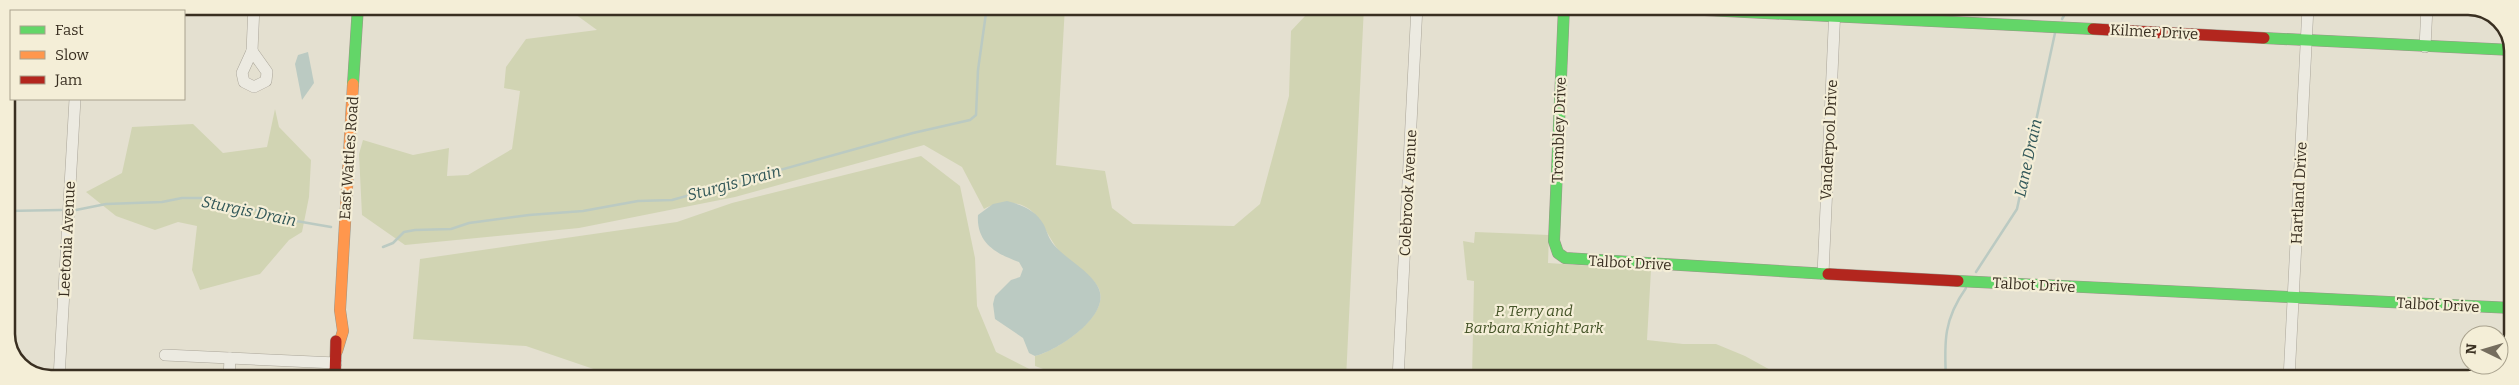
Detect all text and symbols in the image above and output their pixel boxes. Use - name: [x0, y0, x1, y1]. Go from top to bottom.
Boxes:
- legend: [10, 10, 185, 100]
- text: Fast: [55, 21, 84, 39]
- street label: Kilmer Drive: [2109, 21, 2199, 43]
- text: Slow: [55, 46, 90, 64]
- text: Jam: [54, 71, 83, 89]
- street label: Trombley Drive: [1548, 76, 1570, 184]
- street label: Vanderpool Drive: [1817, 79, 1841, 201]
- street label: East Wattles Road: [336, 96, 362, 220]
- water label: Lane Drain: [2010, 117, 2046, 199]
- street label: Colebrook Avenue: [1396, 129, 1420, 257]
- street label: Hartland Drive: [2287, 141, 2311, 245]
- water label: Sturgis Drain: [685, 161, 783, 205]
- street label: Leetonia Avenue: [55, 181, 79, 297]
- water label: Sturgis Drain: [200, 192, 298, 230]
- street label: Talbot Drive: [1588, 252, 1672, 274]
- street label: Talbot Drive: [1992, 274, 2076, 296]
- street label: Talbot Drive: [2396, 294, 2480, 316]
- park label: P. Terry and Barbara Knight Park: [1464, 302, 1605, 337]
- north arrow: [2459, 325, 2509, 375]
- text: N: [2463, 343, 2481, 355]

